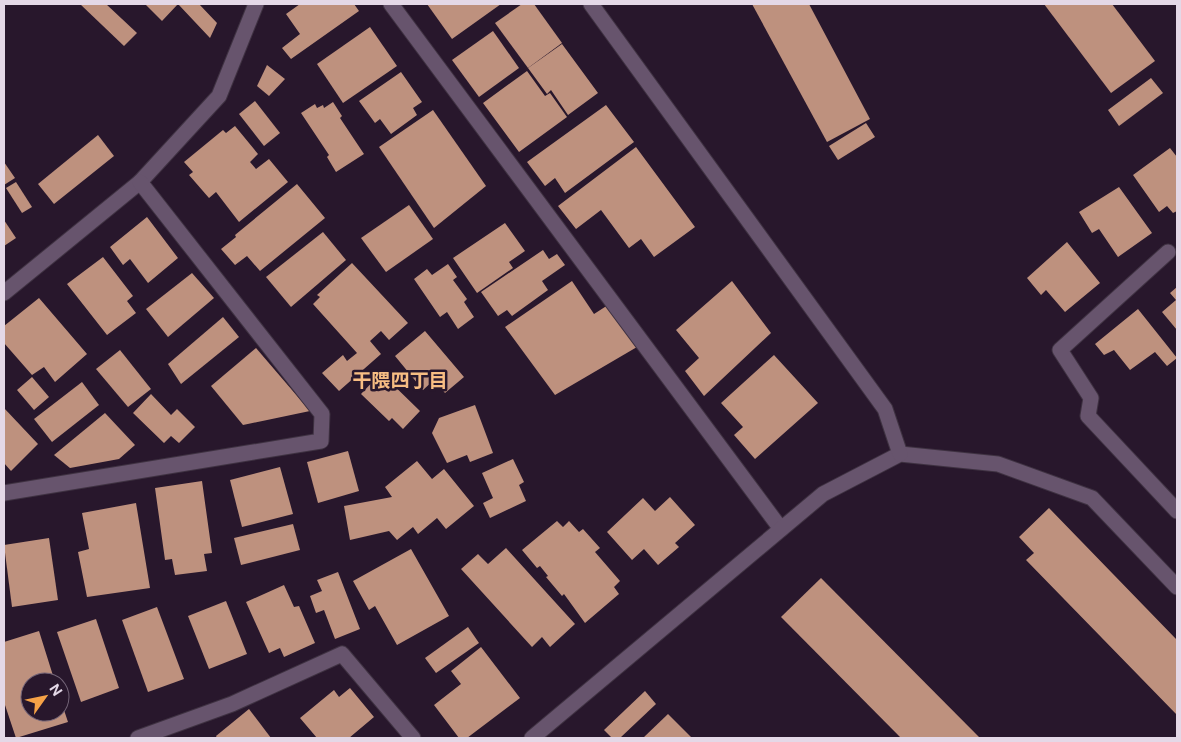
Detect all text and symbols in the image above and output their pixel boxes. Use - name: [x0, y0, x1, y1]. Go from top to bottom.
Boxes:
- district label: 干隈四丁目: [352, 369, 448, 391]
- north arrow: [20, 672, 70, 722]
- text: N: [46, 681, 66, 699]

